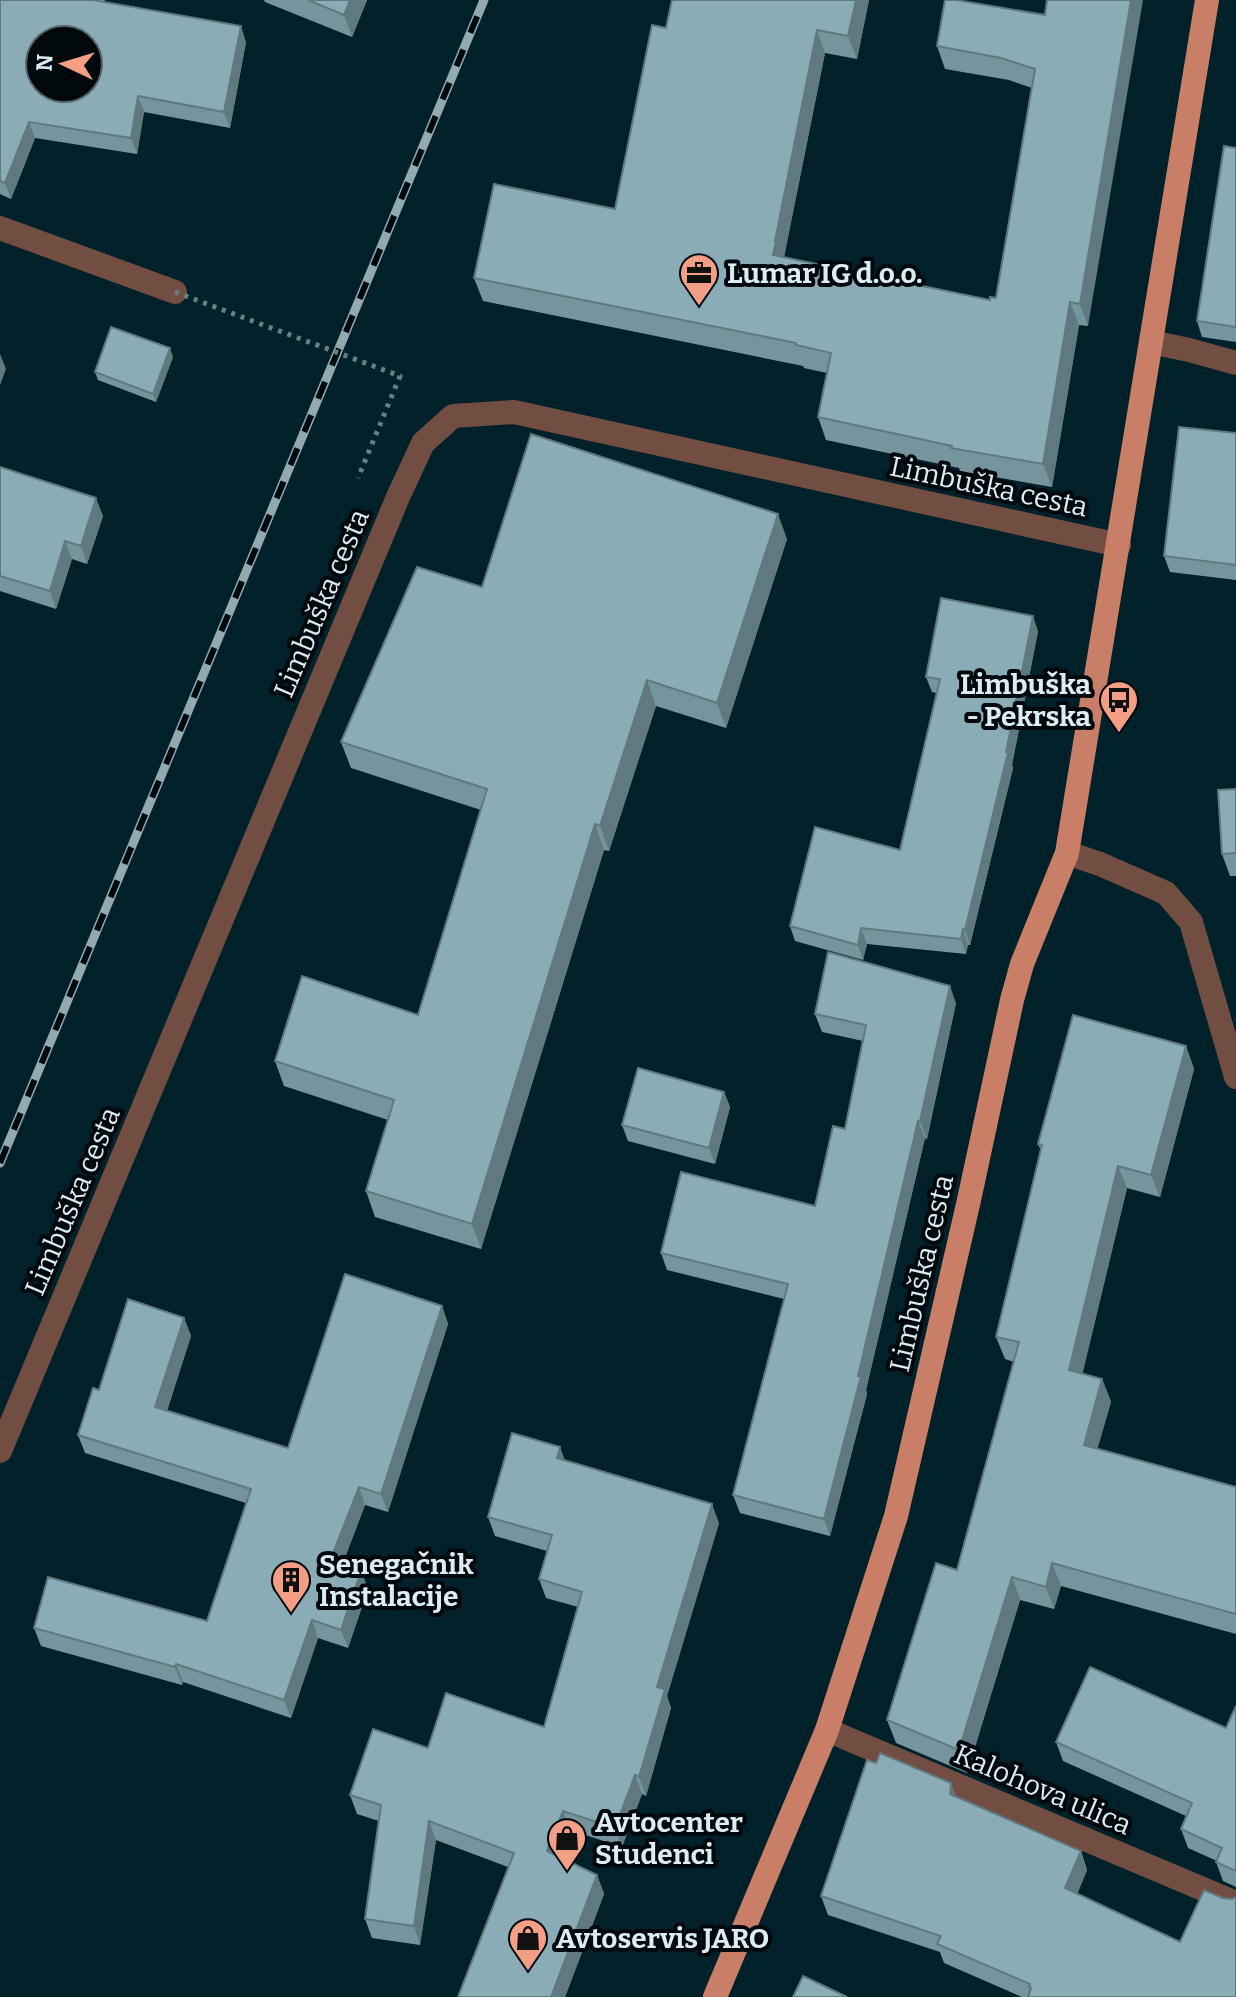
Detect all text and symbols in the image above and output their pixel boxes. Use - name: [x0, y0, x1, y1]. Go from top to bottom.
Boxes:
- north arrow: [24, 24, 104, 104]
- text: N: [30, 53, 59, 72]
- office icon: Lumar IG d.o.o.: [678, 252, 720, 307]
- place label: Lumar IG d.o.o.: [727, 257, 923, 290]
- street label: Limbuška cesta: [887, 449, 1091, 524]
- street label: Limbuška cesta: [267, 504, 376, 702]
- place label: Limbuška - Pekrska: [960, 668, 1091, 733]
- bus stop icon: Limbuška - Pekrska: [1098, 679, 1140, 734]
- street label: Limbuška cesta: [18, 1102, 127, 1300]
- street label: Limbuška cesta: [883, 1171, 960, 1375]
- place label: Senegačnik Instalacije: [319, 1548, 474, 1613]
- building icon: Senegačnik Instalacije: [270, 1559, 312, 1614]
- street label: Kalohova ulica: [949, 1737, 1136, 1842]
- place label: Avtocenter Studenci: [595, 1806, 743, 1871]
- shop icon: Avtocenter Studenci: [546, 1817, 588, 1872]
- shop icon: Avtoservis JARO: [507, 1917, 549, 1972]
- place label: Avtoservis JARO: [556, 1922, 769, 1955]

